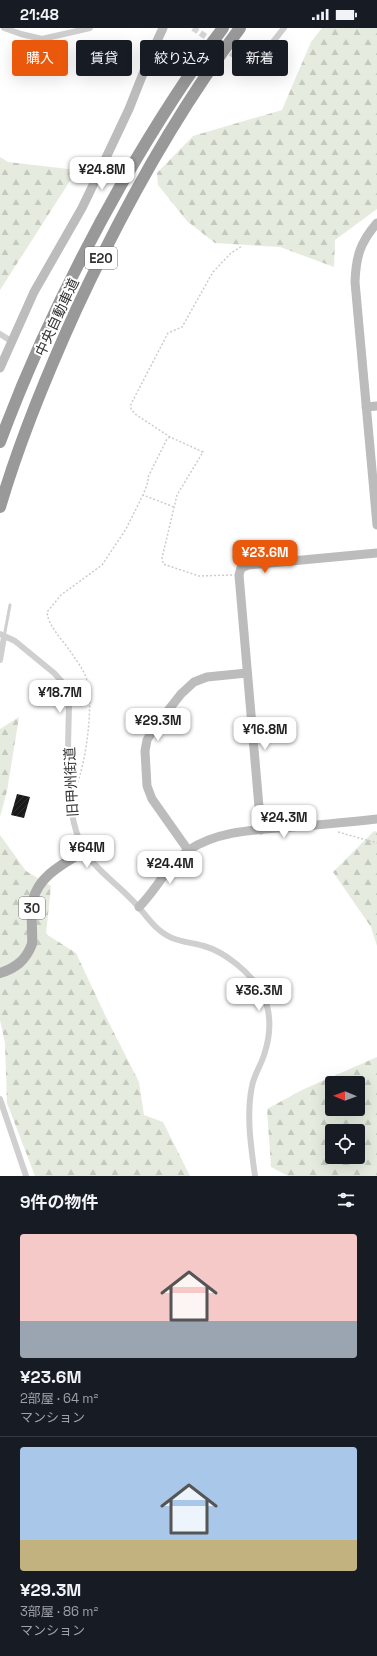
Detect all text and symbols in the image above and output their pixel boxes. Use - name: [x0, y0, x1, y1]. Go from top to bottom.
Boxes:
- text: 21:48: [20, 5, 59, 24]
- chip: 購入: [12, 40, 68, 76]
- chip: 賃貸: [76, 40, 132, 76]
- chip: 絞り込み: [140, 40, 224, 76]
- chip: 新着: [232, 40, 288, 76]
- pin: ¥24.8M: [69, 157, 135, 191]
- text: ¥24.8M: [79, 161, 125, 178]
- road number: E20: [85, 247, 117, 269]
- street label: 中央自動車道: [31, 275, 83, 359]
- pin: ¥23.6M: [232, 540, 298, 574]
- text: ¥23.6M: [242, 544, 288, 561]
- pin: ¥18.7M: [27, 680, 93, 714]
- text: ¥18.7M: [38, 684, 82, 701]
- pin: ¥29.3M: [125, 708, 191, 742]
- text: ¥29.3M: [135, 712, 181, 729]
- pin: ¥16.8M: [232, 717, 298, 751]
- text: ¥16.8M: [242, 721, 288, 738]
- street label: 旧甲州街道: [60, 747, 82, 817]
- pin: ¥24.3M: [251, 805, 317, 839]
- text: ¥24.3M: [260, 809, 308, 826]
- pin: ¥64M: [63, 835, 111, 869]
- text: ¥64M: [69, 839, 105, 856]
- pin: ¥24.4M: [137, 851, 203, 885]
- text: ¥24.4M: [146, 855, 194, 872]
- road number: 30: [19, 897, 45, 919]
- pin: ¥36.3M: [226, 978, 292, 1012]
- text: ¥36.3M: [235, 982, 283, 999]
- north arrow: [325, 1076, 365, 1116]
- map controls: [325, 1076, 365, 1164]
- button: locate: [325, 1124, 365, 1164]
- icon: filters: [335, 1189, 357, 1211]
- text: 9件の物件: [20, 1191, 99, 1213]
- icon: home: [153, 1260, 225, 1332]
- text: ¥23.6M: [20, 1366, 81, 1388]
- text: 2部屋 · 64 m²: [20, 1390, 98, 1407]
- text: マンション: [20, 1409, 85, 1426]
- icon: home: [153, 1473, 225, 1545]
- text: ¥29.3M: [20, 1579, 81, 1601]
- text: 3部屋 · 86 m²: [20, 1603, 98, 1620]
- text: マンション: [20, 1622, 85, 1639]

